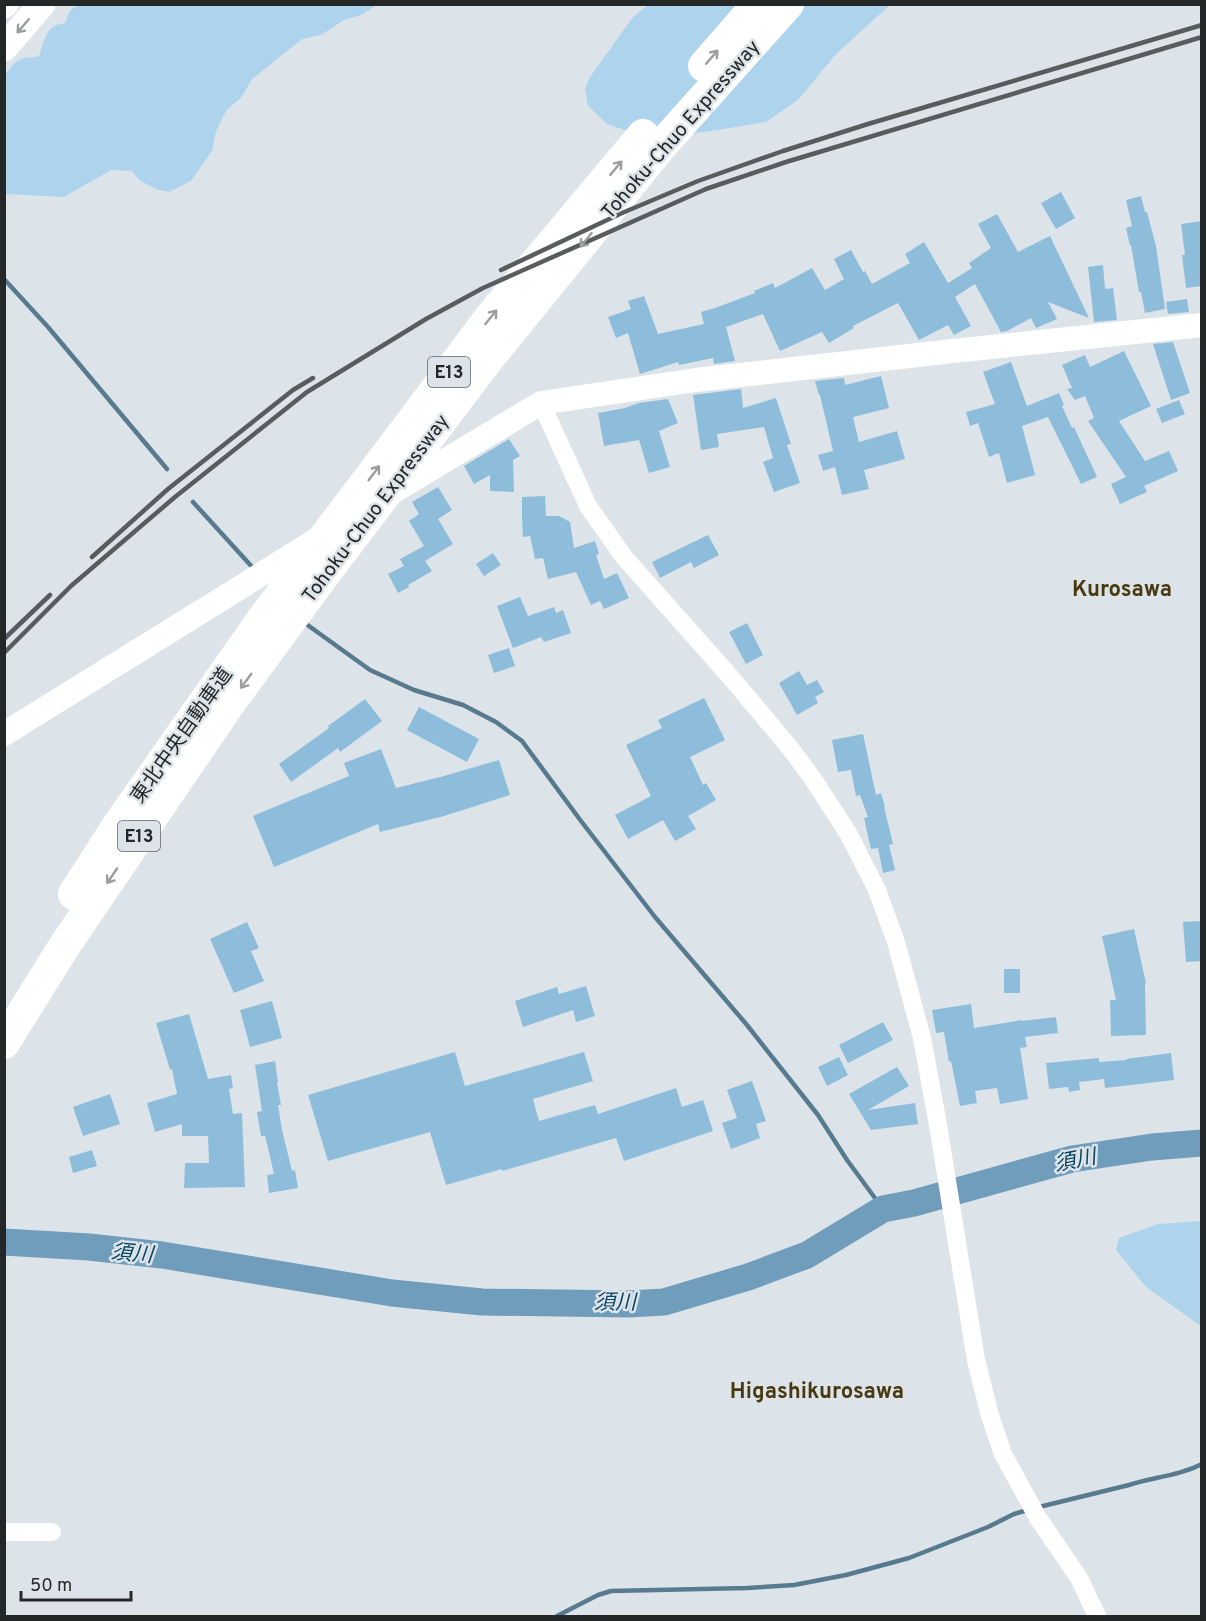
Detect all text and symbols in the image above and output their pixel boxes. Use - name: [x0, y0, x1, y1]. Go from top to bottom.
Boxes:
- one-way arrow: [16, 18, 30, 33]
- street label: Tohoku-Chuo Expressway: [596, 35, 767, 226]
- one-way arrow: [705, 50, 719, 65]
- one-way arrow: [609, 161, 623, 176]
- one-way arrow: [579, 232, 592, 248]
- one-way arrow: [484, 309, 497, 325]
- road number: E13: [428, 357, 470, 387]
- street label: Tohoku-Chuo Expressway: [297, 410, 456, 609]
- one-way arrow: [367, 465, 380, 481]
- district label: Kurosawa: [1072, 577, 1172, 604]
- street label: 東北中央自動車道: [126, 663, 239, 809]
- one-way arrow: [239, 673, 252, 689]
- road number: E13: [118, 821, 160, 851]
- one-way arrow: [105, 868, 118, 885]
- water label: 須川: [1052, 1144, 1100, 1179]
- water label: 須川: [110, 1239, 156, 1270]
- water label: 須川: [594, 1290, 638, 1317]
- district label: Higashikurosawa: [730, 1379, 904, 1406]
- scale bar: [21, 1564, 130, 1602]
- text: 50 m: [30, 1575, 72, 1598]

